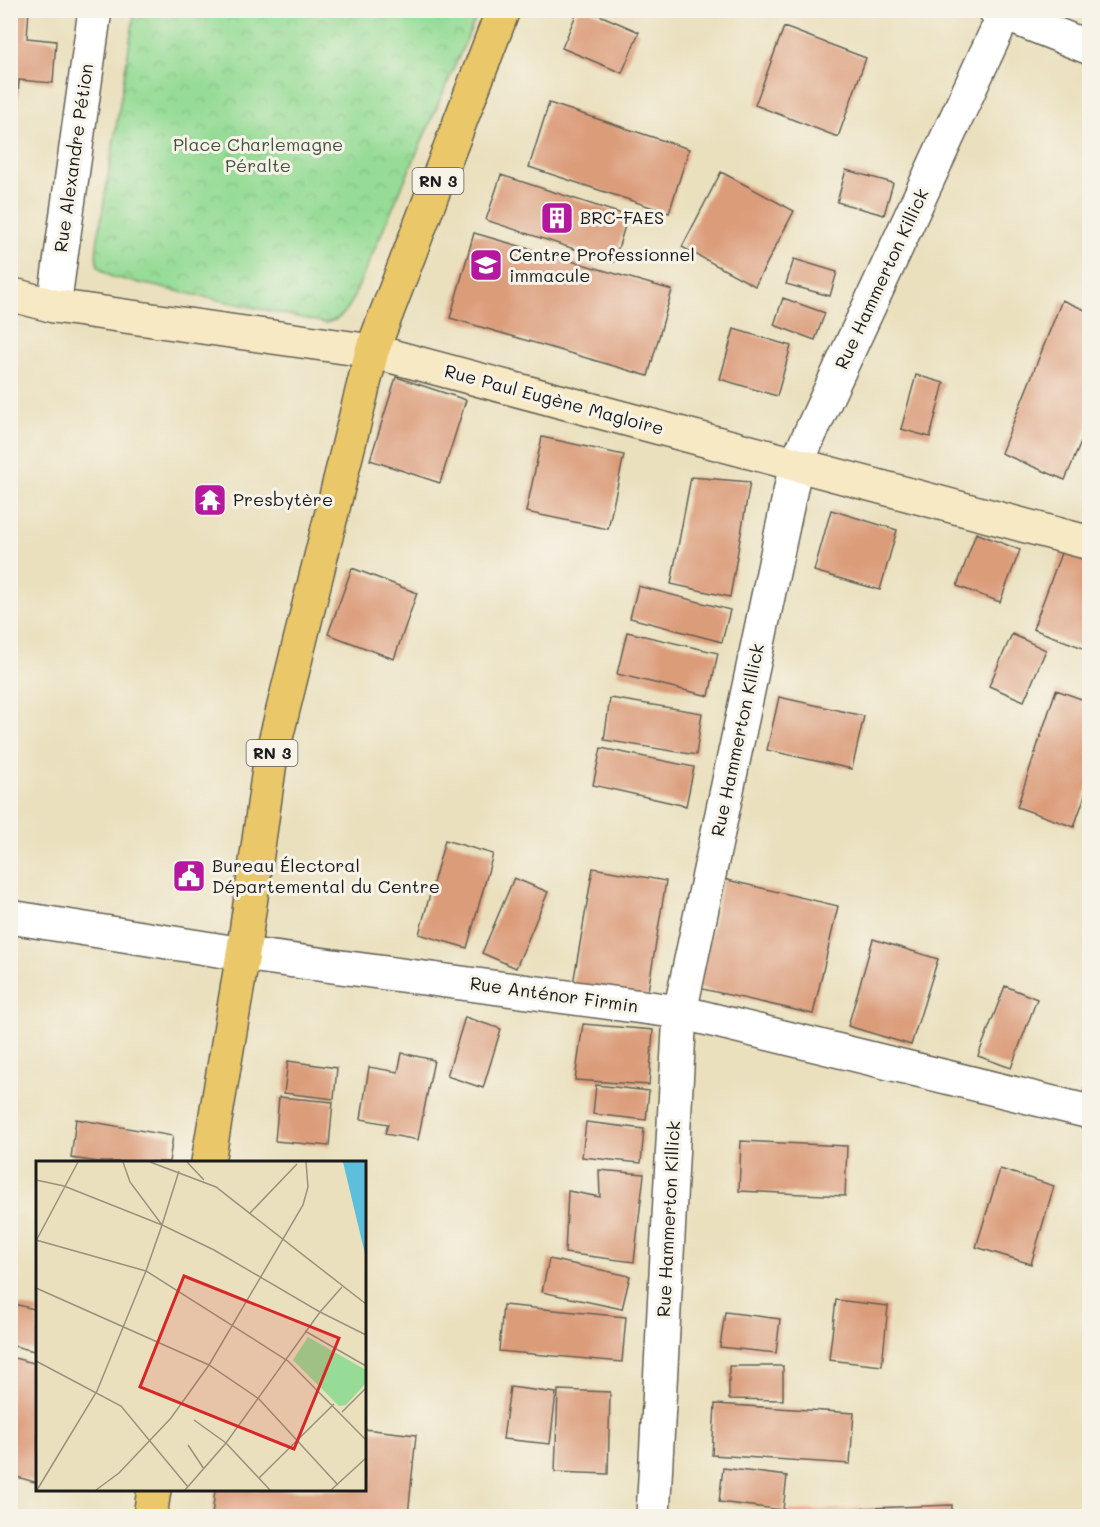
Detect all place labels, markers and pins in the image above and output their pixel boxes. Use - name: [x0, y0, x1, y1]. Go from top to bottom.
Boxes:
- building icon: BRC-FAES: [539, 200, 575, 236]
- place label: BRC-FAES: [580, 205, 664, 229]
- place label: Centre Professionnel immacule: [509, 242, 695, 287]
- school or university icon: Centre Professionnel immacule: [468, 247, 504, 283]
- temple icon: Presbytère: [192, 482, 228, 518]
- place label: Presbytère: [233, 487, 333, 511]
- place label: Bureau Électoral Départemental du Centre: [212, 853, 440, 898]
- public building icon: Bureau Électoral Départemental du Centre: [171, 858, 207, 894]

